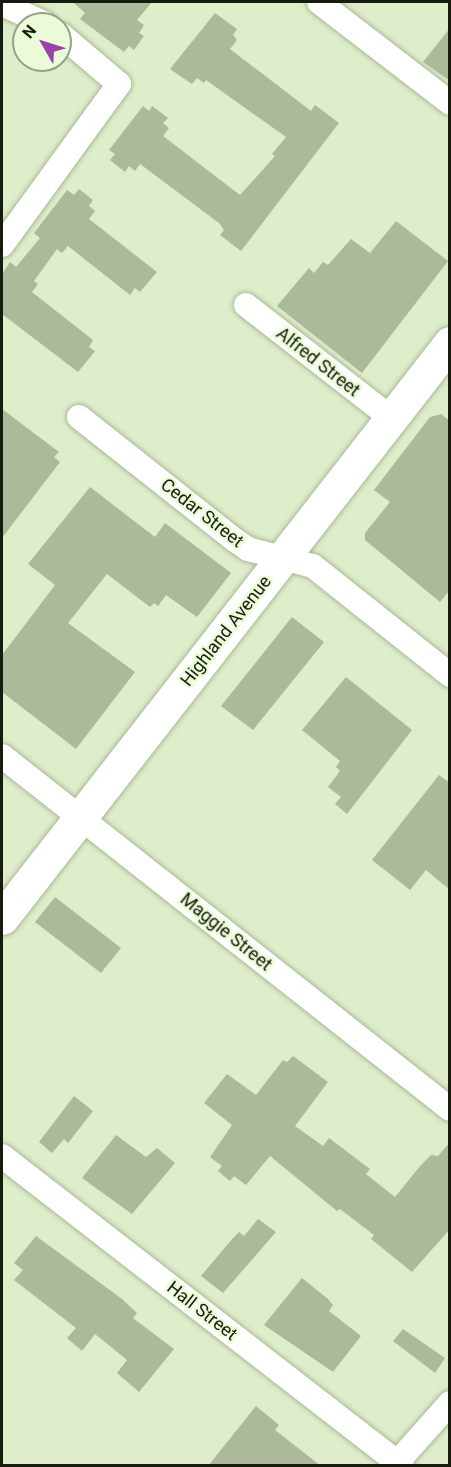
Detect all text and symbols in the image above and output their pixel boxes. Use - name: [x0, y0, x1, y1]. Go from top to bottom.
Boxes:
- north arrow: [12, 12, 72, 72]
- text: N: [18, 21, 40, 42]
- street label: Alfred Street: [272, 323, 364, 401]
- street label: Cedar Street: [156, 474, 248, 552]
- street label: Highland Avenue: [176, 571, 276, 691]
- street label: Maggie Street: [176, 888, 276, 976]
- street label: Hall Street: [163, 1277, 241, 1345]

